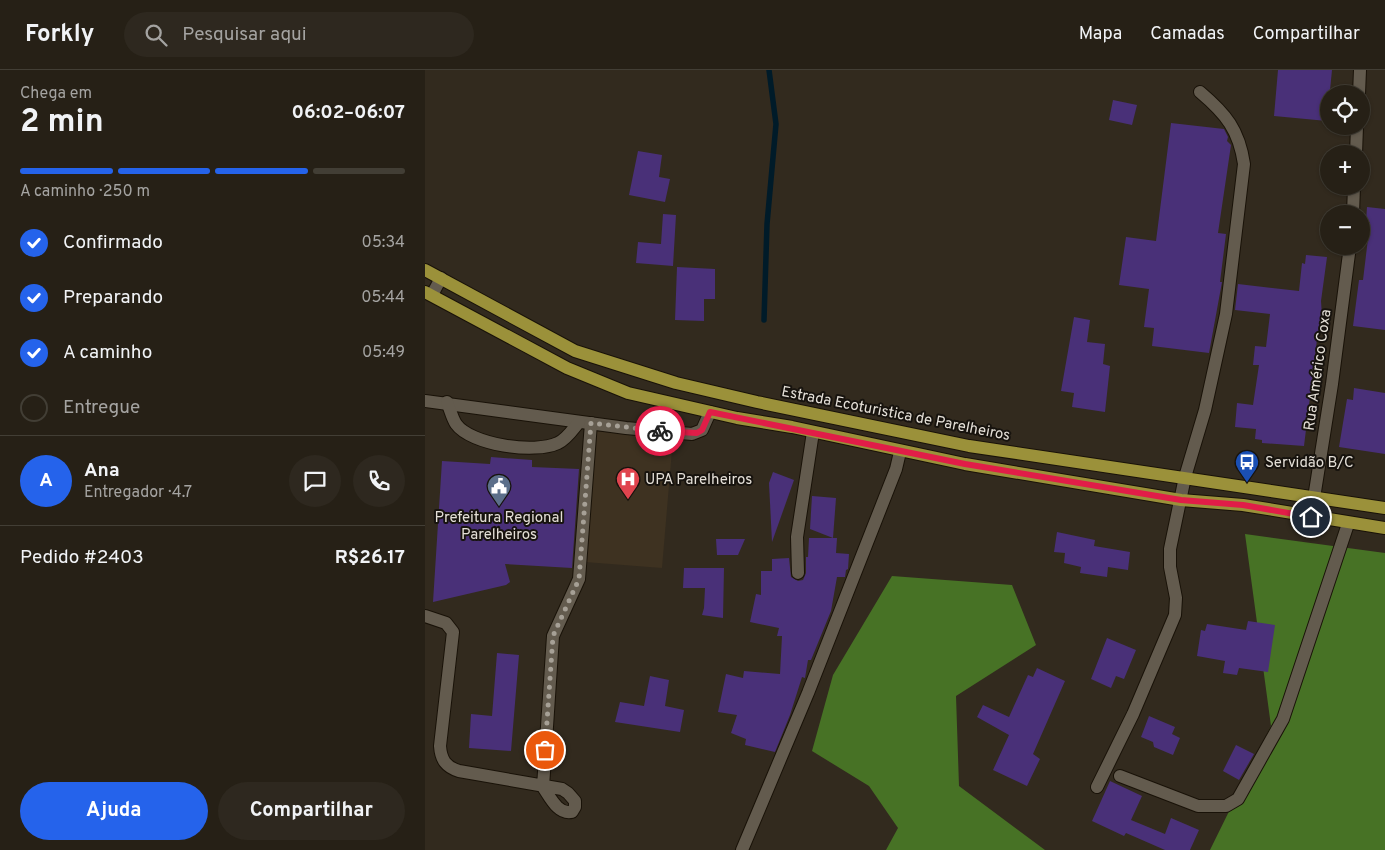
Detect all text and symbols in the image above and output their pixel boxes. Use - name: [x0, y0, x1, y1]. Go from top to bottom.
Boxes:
- search box: [124, 12, 474, 57]
- text: Forkly: [25, 20, 94, 50]
- icon: search: [142, 21, 170, 49]
- text: Pesquisar aqui: [182, 23, 307, 47]
- text: Mapa: [1079, 23, 1122, 46]
- text: Camadas: [1150, 23, 1225, 46]
- text: Compartilhar: [1253, 23, 1360, 46]
- text: Chega em: [20, 84, 92, 104]
- map controls: [1320, 85, 1370, 255]
- button: locate: [1320, 85, 1370, 135]
- text: 06:02–06:07: [291, 101, 405, 125]
- text: 2 min: [20, 103, 104, 143]
- button: +: [1320, 145, 1370, 195]
- text: A caminho · 250 m: [20, 182, 150, 202]
- button: −: [1320, 205, 1370, 255]
- icon: check: [20, 229, 48, 257]
- text: Confirmado: [63, 231, 163, 255]
- text: 05:34: [362, 233, 405, 253]
- icon: check: [20, 284, 48, 312]
- text: Preparando: [63, 286, 163, 310]
- text: 05:44: [361, 288, 405, 308]
- street label: Rua Américo Coxa: [1301, 308, 1336, 432]
- icon: check: [20, 339, 48, 367]
- text: A caminho: [63, 341, 152, 365]
- text: 05:49: [362, 343, 405, 363]
- street label: Estrada Ecoturistica de Parelheiros: [780, 383, 1012, 446]
- text: Entregue: [63, 396, 140, 420]
- courier: [635, 406, 685, 456]
- icon: bike: [646, 417, 674, 445]
- bus stop icon: Servidão B/C: [1234, 449, 1260, 483]
- place label: Servidão B/C: [1265, 454, 1354, 473]
- button: chat: [289, 455, 341, 507]
- button: phone: [353, 455, 405, 507]
- text: Ana: [84, 459, 119, 483]
- hospital icon: UPA Parelheiros: [615, 466, 641, 500]
- text: A: [39, 469, 53, 493]
- place label: UPA Parelheiros: [645, 471, 752, 490]
- public building icon: Prefeitura Regional Parelheiros: [486, 473, 512, 507]
- text: Entregador · 4.7: [84, 483, 192, 503]
- pin: [1290, 496, 1332, 538]
- icon: home: [1297, 503, 1325, 531]
- place label: Prefeitura Regional Parelheiros: [435, 509, 563, 545]
- text: Pedido #2403: [20, 546, 144, 570]
- text: R$26.17: [335, 546, 405, 570]
- pin: [524, 729, 566, 771]
- icon: bag: [531, 736, 559, 764]
- button: Ajuda: [20, 782, 208, 840]
- button: Compartilhar: [218, 782, 405, 840]

